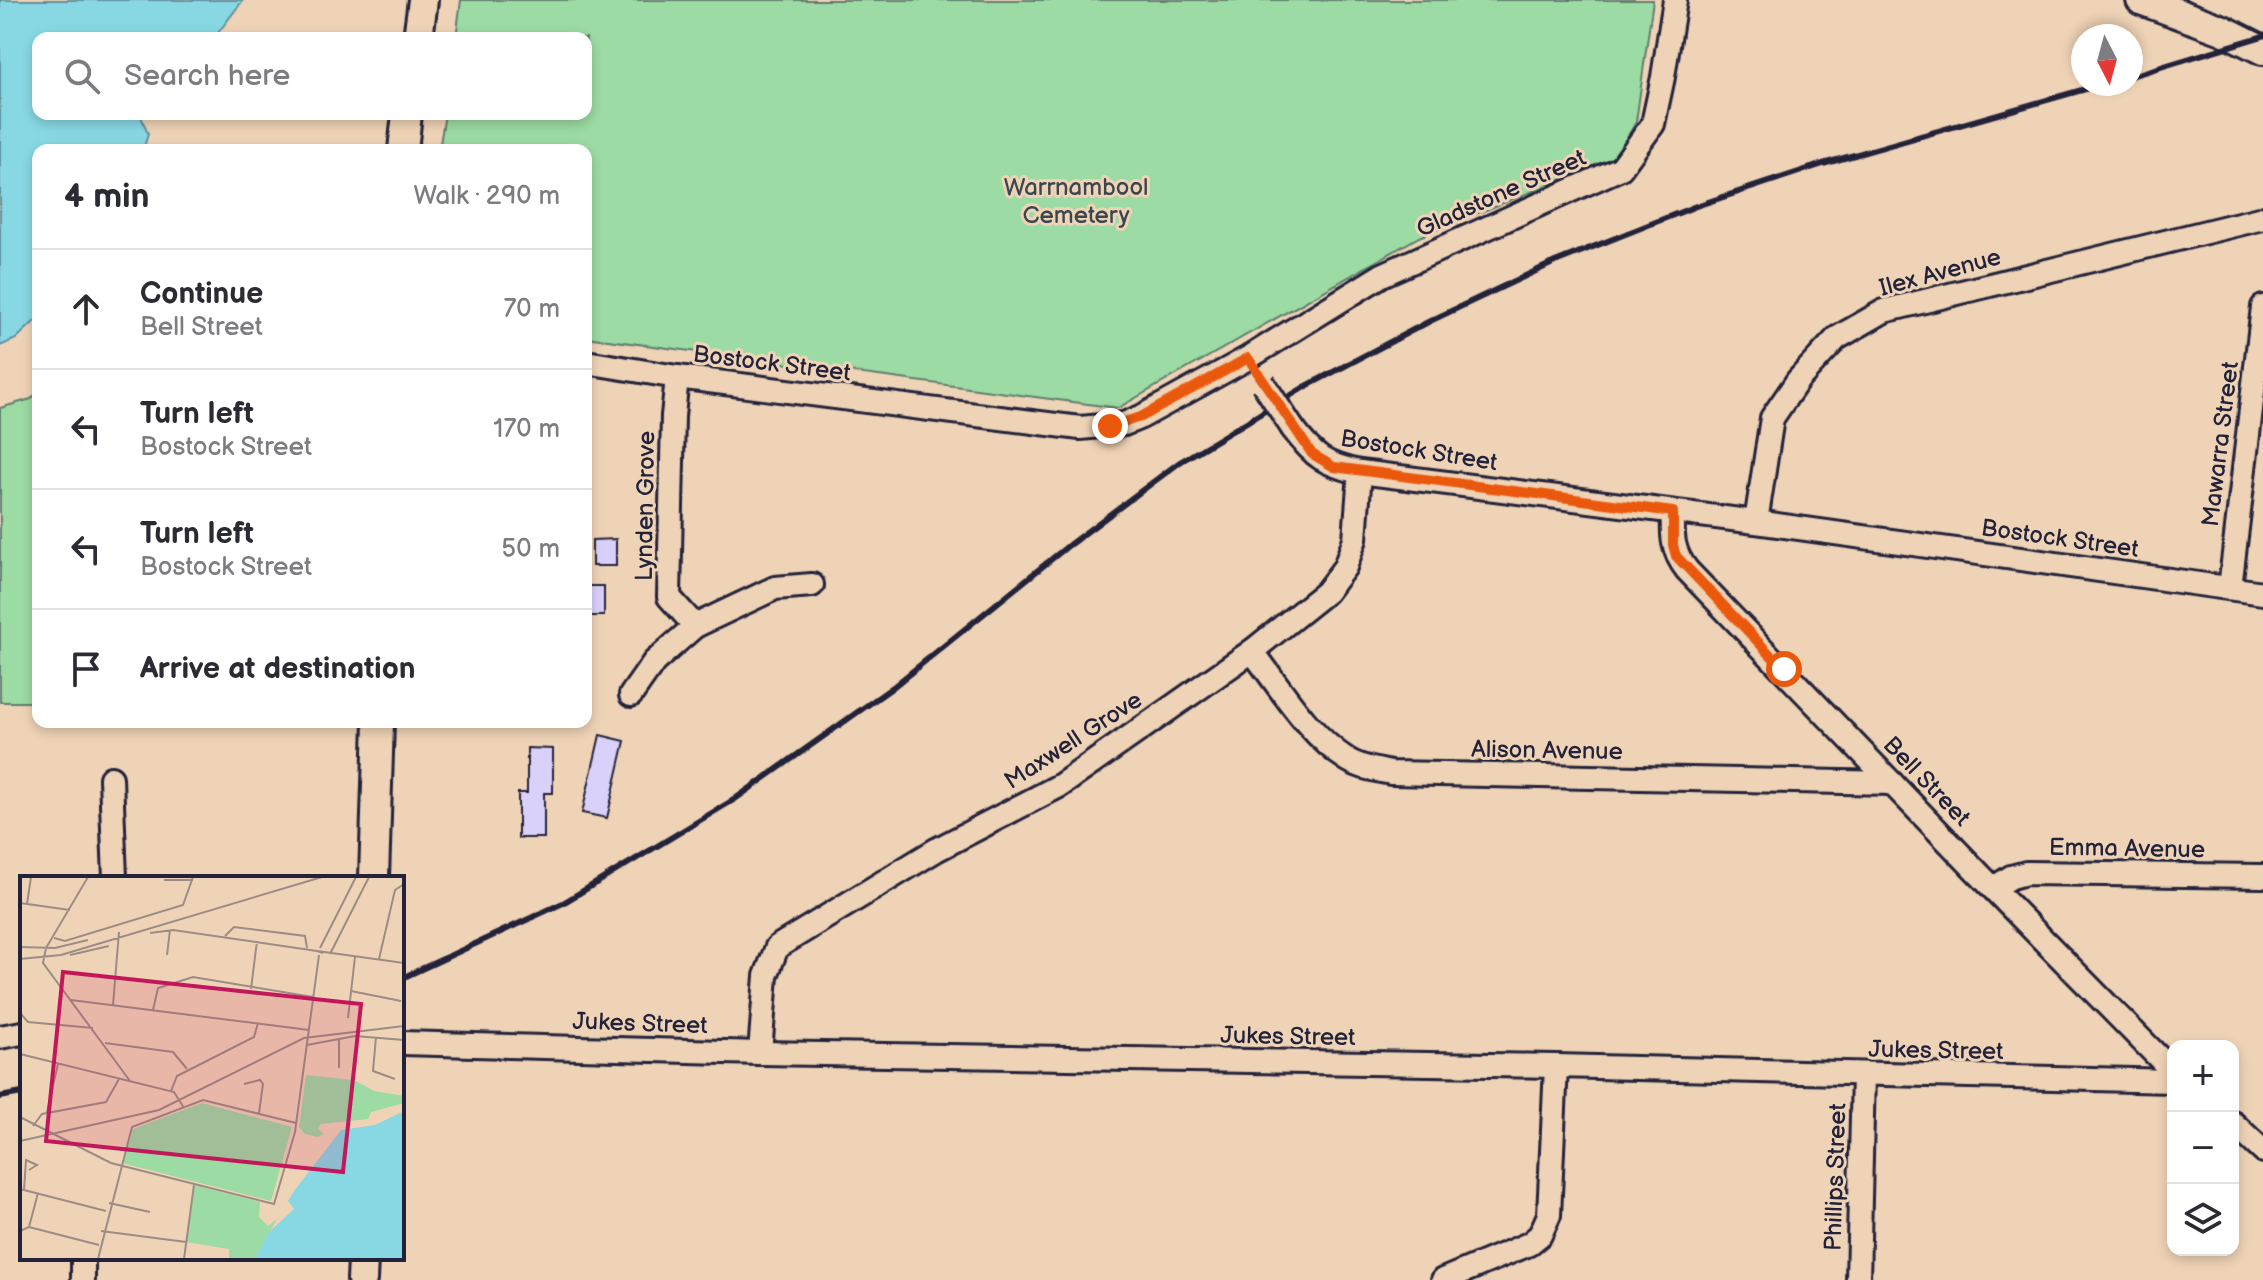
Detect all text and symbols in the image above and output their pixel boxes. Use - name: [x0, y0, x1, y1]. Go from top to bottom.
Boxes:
- north arrow: [2071, 24, 2143, 96]
- search box: [32, 32, 592, 120]
- icon: search: [60, 54, 104, 98]
- text: Search here: [124, 58, 290, 94]
- street label: Gladstone Street: [1412, 143, 1591, 244]
- park label: Warrnambool Cemetery: [1004, 173, 1148, 230]
- text: 4 min: [64, 176, 150, 217]
- text: Walk · 290 m: [413, 181, 560, 212]
- street label: Ilex Avenue: [1876, 242, 2004, 303]
- text: Continue: [140, 276, 263, 312]
- icon: ahead: [64, 287, 108, 331]
- text: 70 m: [503, 294, 560, 325]
- text: Bell Street: [140, 312, 263, 343]
- street label: Bostock Street: [691, 339, 853, 388]
- street label: Mawarra Street: [2196, 359, 2245, 528]
- text: Turn left: [140, 396, 254, 432]
- icon: left: [64, 407, 108, 451]
- route end: [1092, 408, 1128, 444]
- text: 170 m: [493, 414, 560, 445]
- street label: Bostock Street: [1338, 424, 1500, 477]
- street label: Lynden Grove: [630, 431, 661, 581]
- text: Bostock Street: [140, 432, 312, 463]
- street label: Bostock Street: [1979, 513, 2141, 564]
- text: Turn left: [140, 516, 254, 552]
- icon: left: [64, 527, 108, 571]
- text: 50 m: [501, 534, 560, 565]
- text: Bostock Street: [140, 552, 312, 583]
- icon: arrive: [64, 647, 108, 691]
- text: Arrive at destination: [140, 651, 416, 687]
- route start: [1766, 651, 1802, 687]
- street label: Maxwell Grove: [999, 685, 1147, 796]
- street label: Bell Street: [1877, 731, 1977, 833]
- street label: Alison Avenue: [1471, 735, 1623, 766]
- street label: Emma Avenue: [2049, 833, 2205, 864]
- inset map: [20, 876, 404, 1260]
- street label: Jukes Street: [572, 1007, 709, 1040]
- street label: Jukes Street: [1220, 1021, 1356, 1052]
- street label: Jukes Street: [1868, 1035, 2004, 1066]
- map controls: [2167, 1040, 2239, 1256]
- button: +: [2167, 1040, 2239, 1112]
- street label: Phillips Street: [1818, 1102, 1853, 1251]
- button: −: [2167, 1112, 2239, 1184]
- button: layers: [2167, 1184, 2239, 1256]

